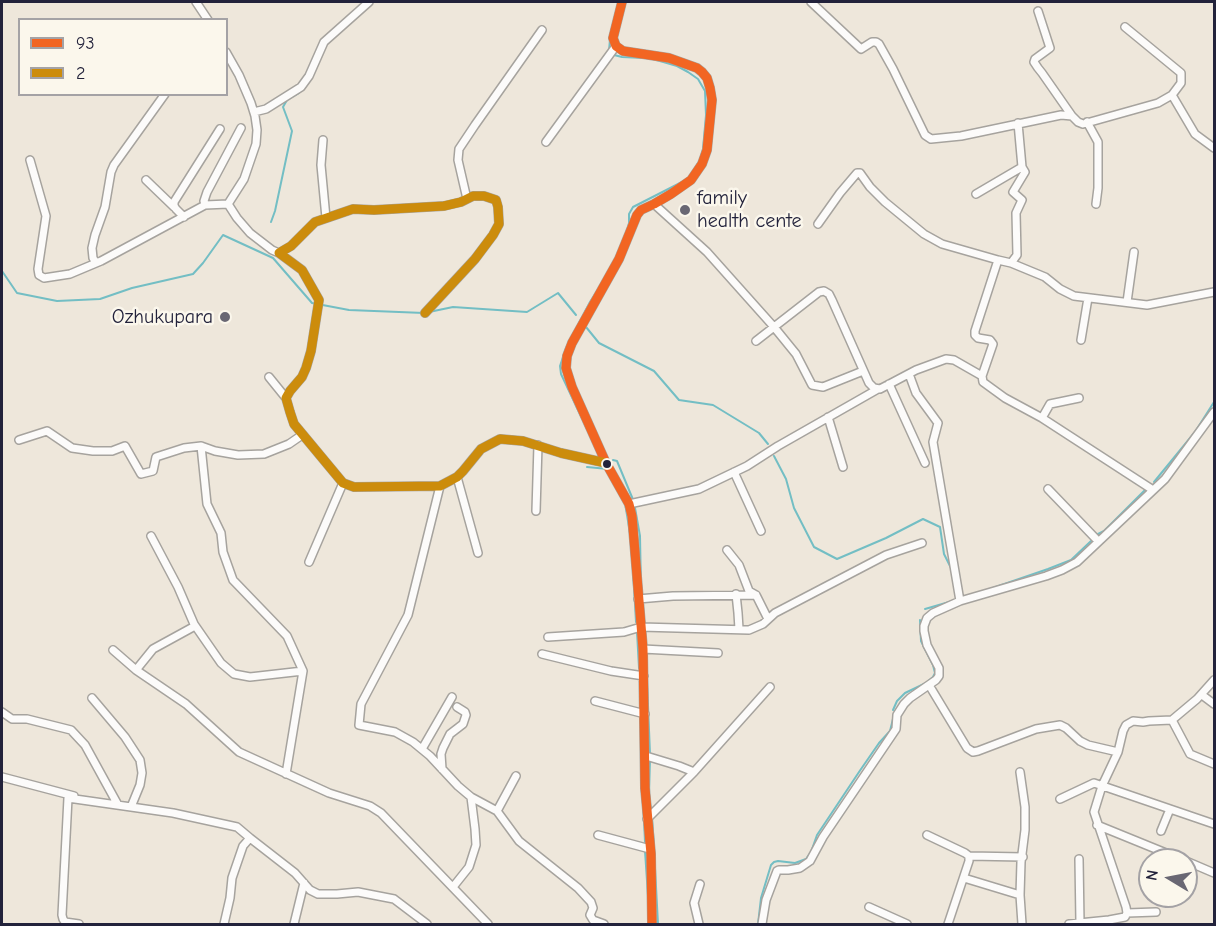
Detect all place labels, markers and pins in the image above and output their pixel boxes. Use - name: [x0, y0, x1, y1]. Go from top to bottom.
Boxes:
- place label: family health cente: [697, 186, 801, 233]
- marker: family health cente: [678, 203, 692, 217]
- place label: Ozhukupara: [112, 305, 213, 329]
- marker: Ozhukupara: [218, 310, 232, 324]
- unlabelled marker: [601, 458, 613, 470]

